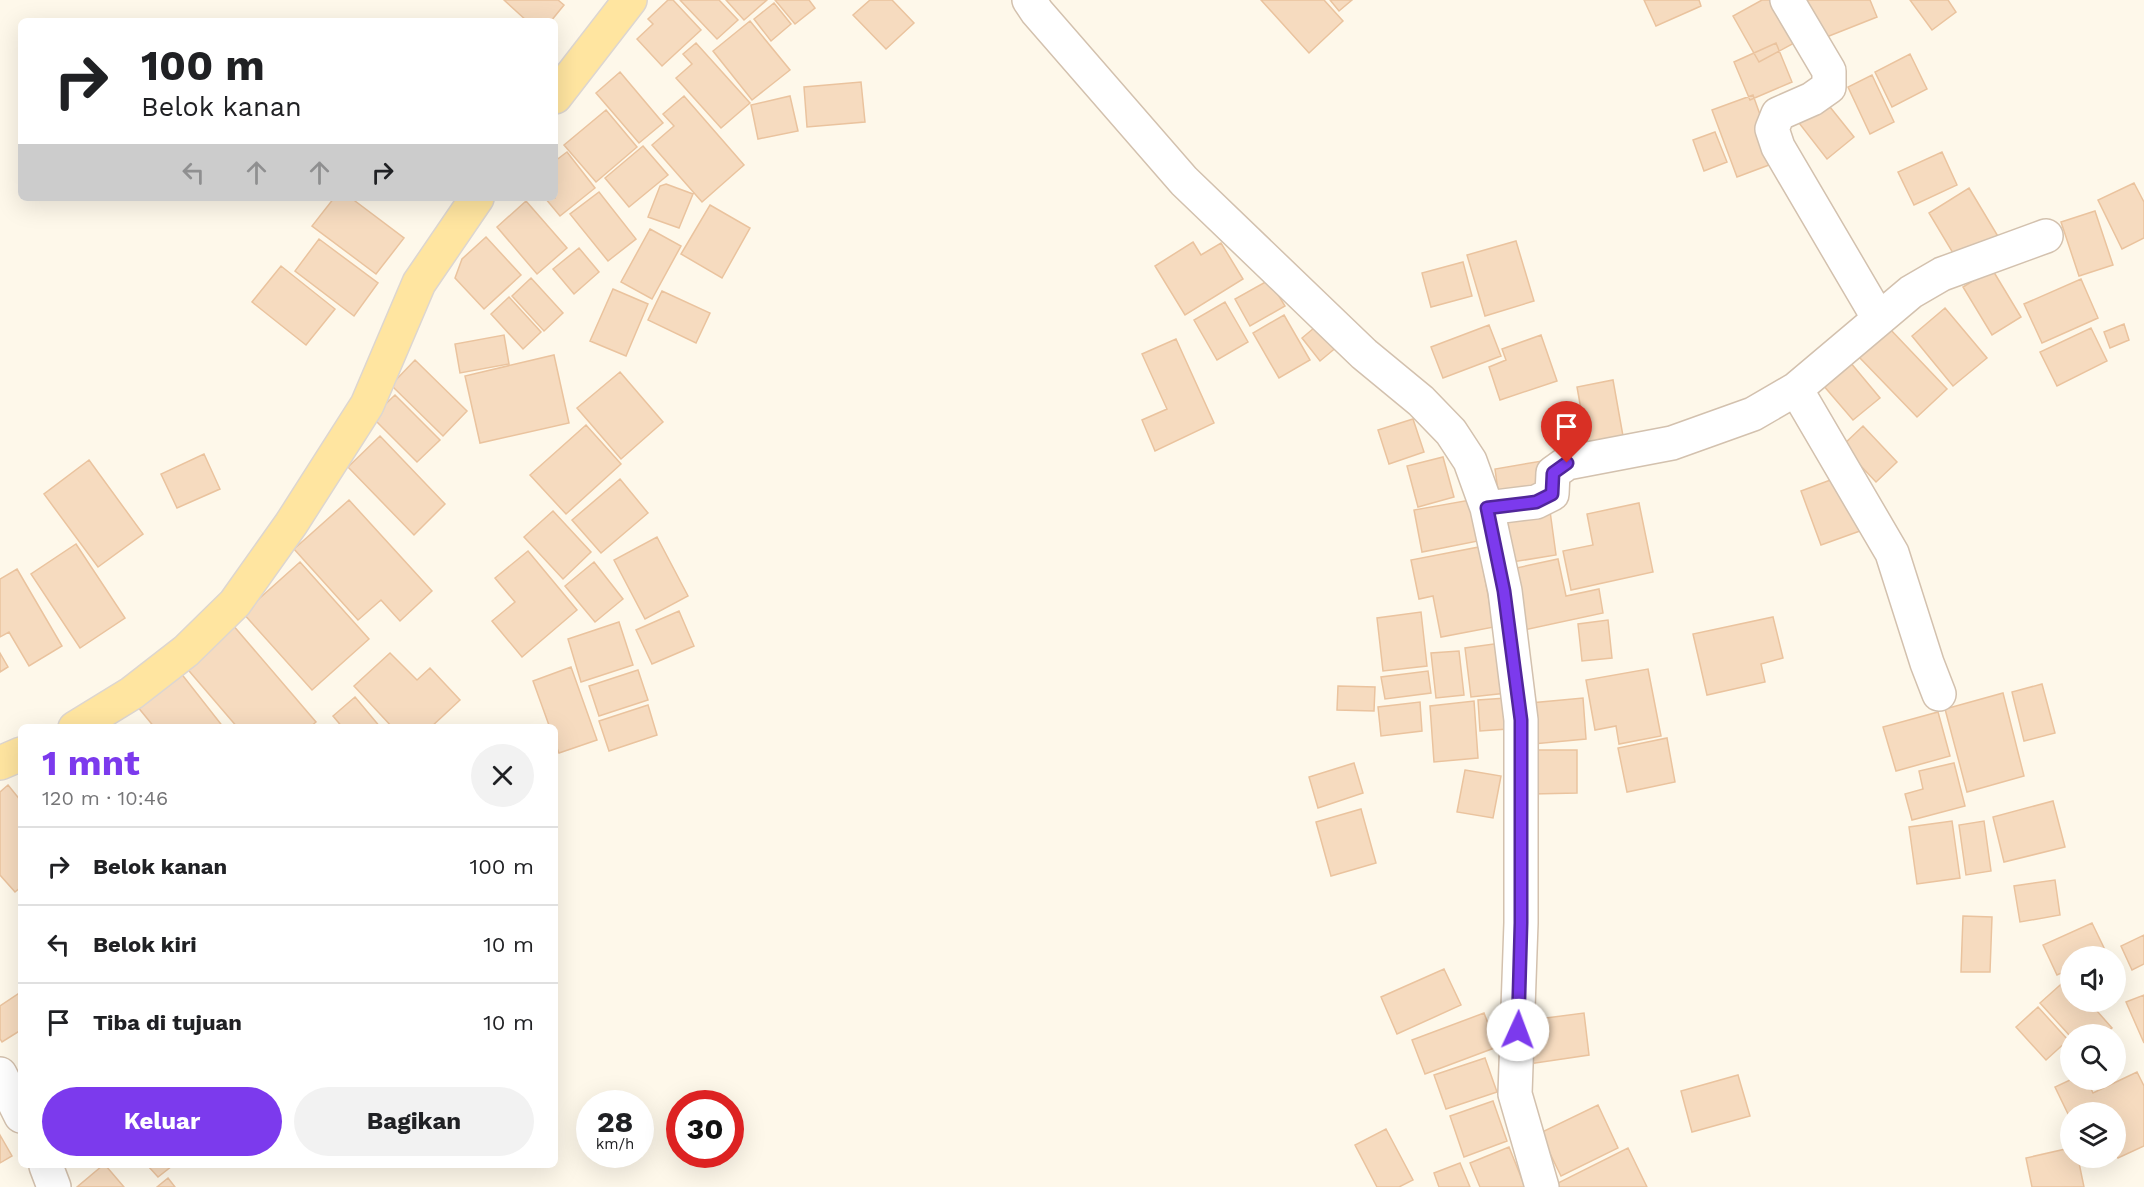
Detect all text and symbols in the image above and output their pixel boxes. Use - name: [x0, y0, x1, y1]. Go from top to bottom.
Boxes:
- text: 100 m: [141, 41, 265, 90]
- icon: right: [42, 42, 120, 120]
- text: Belok kanan: [141, 91, 302, 123]
- icon: left: [177, 156, 210, 189]
- icon: ahead: [240, 156, 273, 189]
- icon: ahead: [303, 156, 336, 189]
- icon: right: [366, 156, 399, 189]
- pin: [1541, 401, 1592, 463]
- icon: arrive: [1550, 410, 1583, 443]
- text: 1 mnt: [42, 742, 140, 784]
- button: close: [471, 744, 534, 807]
- text: 120 m · 10:46: [42, 786, 168, 810]
- icon: right: [42, 850, 75, 883]
- text: Belok kanan: [93, 854, 227, 879]
- text: 100 m: [470, 854, 534, 879]
- icon: left: [42, 928, 75, 961]
- text: Belok kiri: [93, 932, 197, 957]
- text: 10 m: [483, 932, 534, 957]
- map controls: [2060, 946, 2126, 1168]
- button: sound: [2060, 946, 2126, 1012]
- position arrow: [1486, 998, 1550, 1062]
- icon: arrive: [42, 1006, 75, 1039]
- text: Tiba di tujuan: [93, 1010, 242, 1035]
- text: 10 m: [483, 1010, 534, 1035]
- button: search: [2060, 1024, 2126, 1090]
- button: Keluar: [42, 1087, 282, 1156]
- button: Bagikan: [294, 1087, 534, 1156]
- speed limit sign: 30: [666, 1090, 744, 1168]
- button: layers: [2060, 1102, 2126, 1168]
- text: 28: [597, 1104, 633, 1139]
- text: km/h: [596, 1135, 634, 1153]

